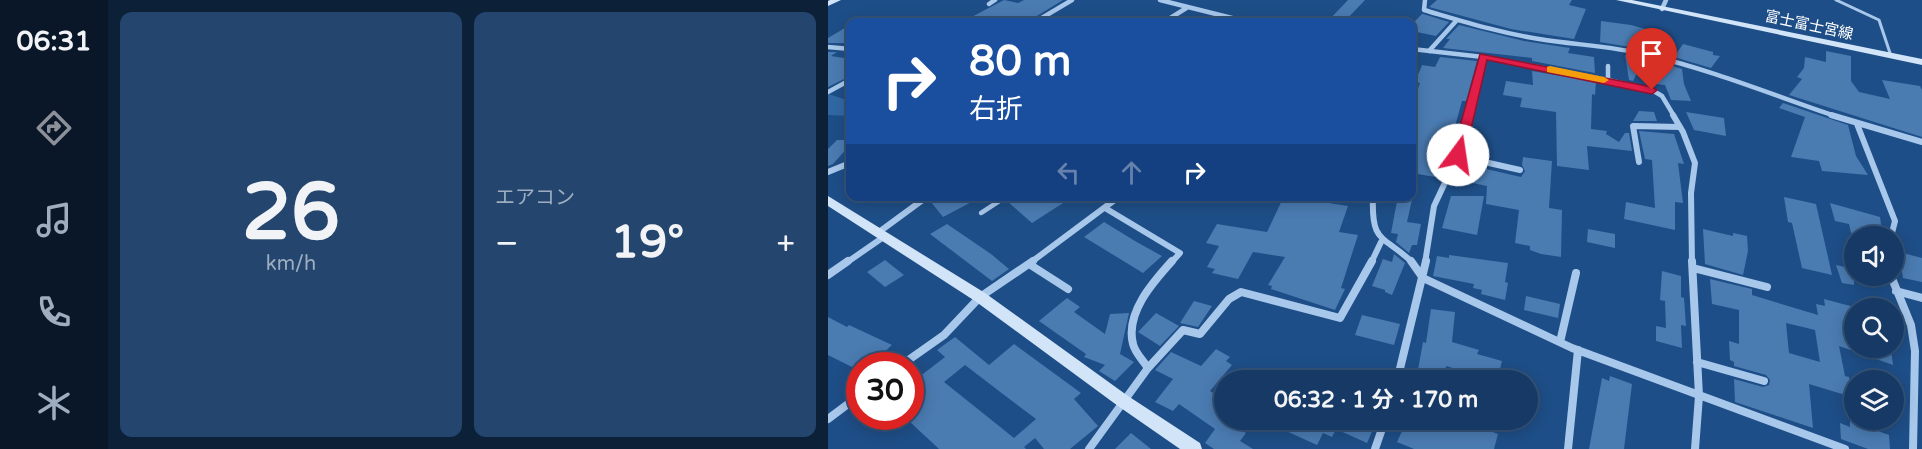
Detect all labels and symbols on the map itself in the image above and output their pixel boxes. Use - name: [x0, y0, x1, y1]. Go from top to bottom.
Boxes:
- street label: 富士富士宮線: [1763, 7, 1855, 43]
- pin: [1626, 28, 1677, 90]
- position arrow: [1426, 123, 1490, 187]
- speed limit sign: 30: [846, 352, 924, 430]

